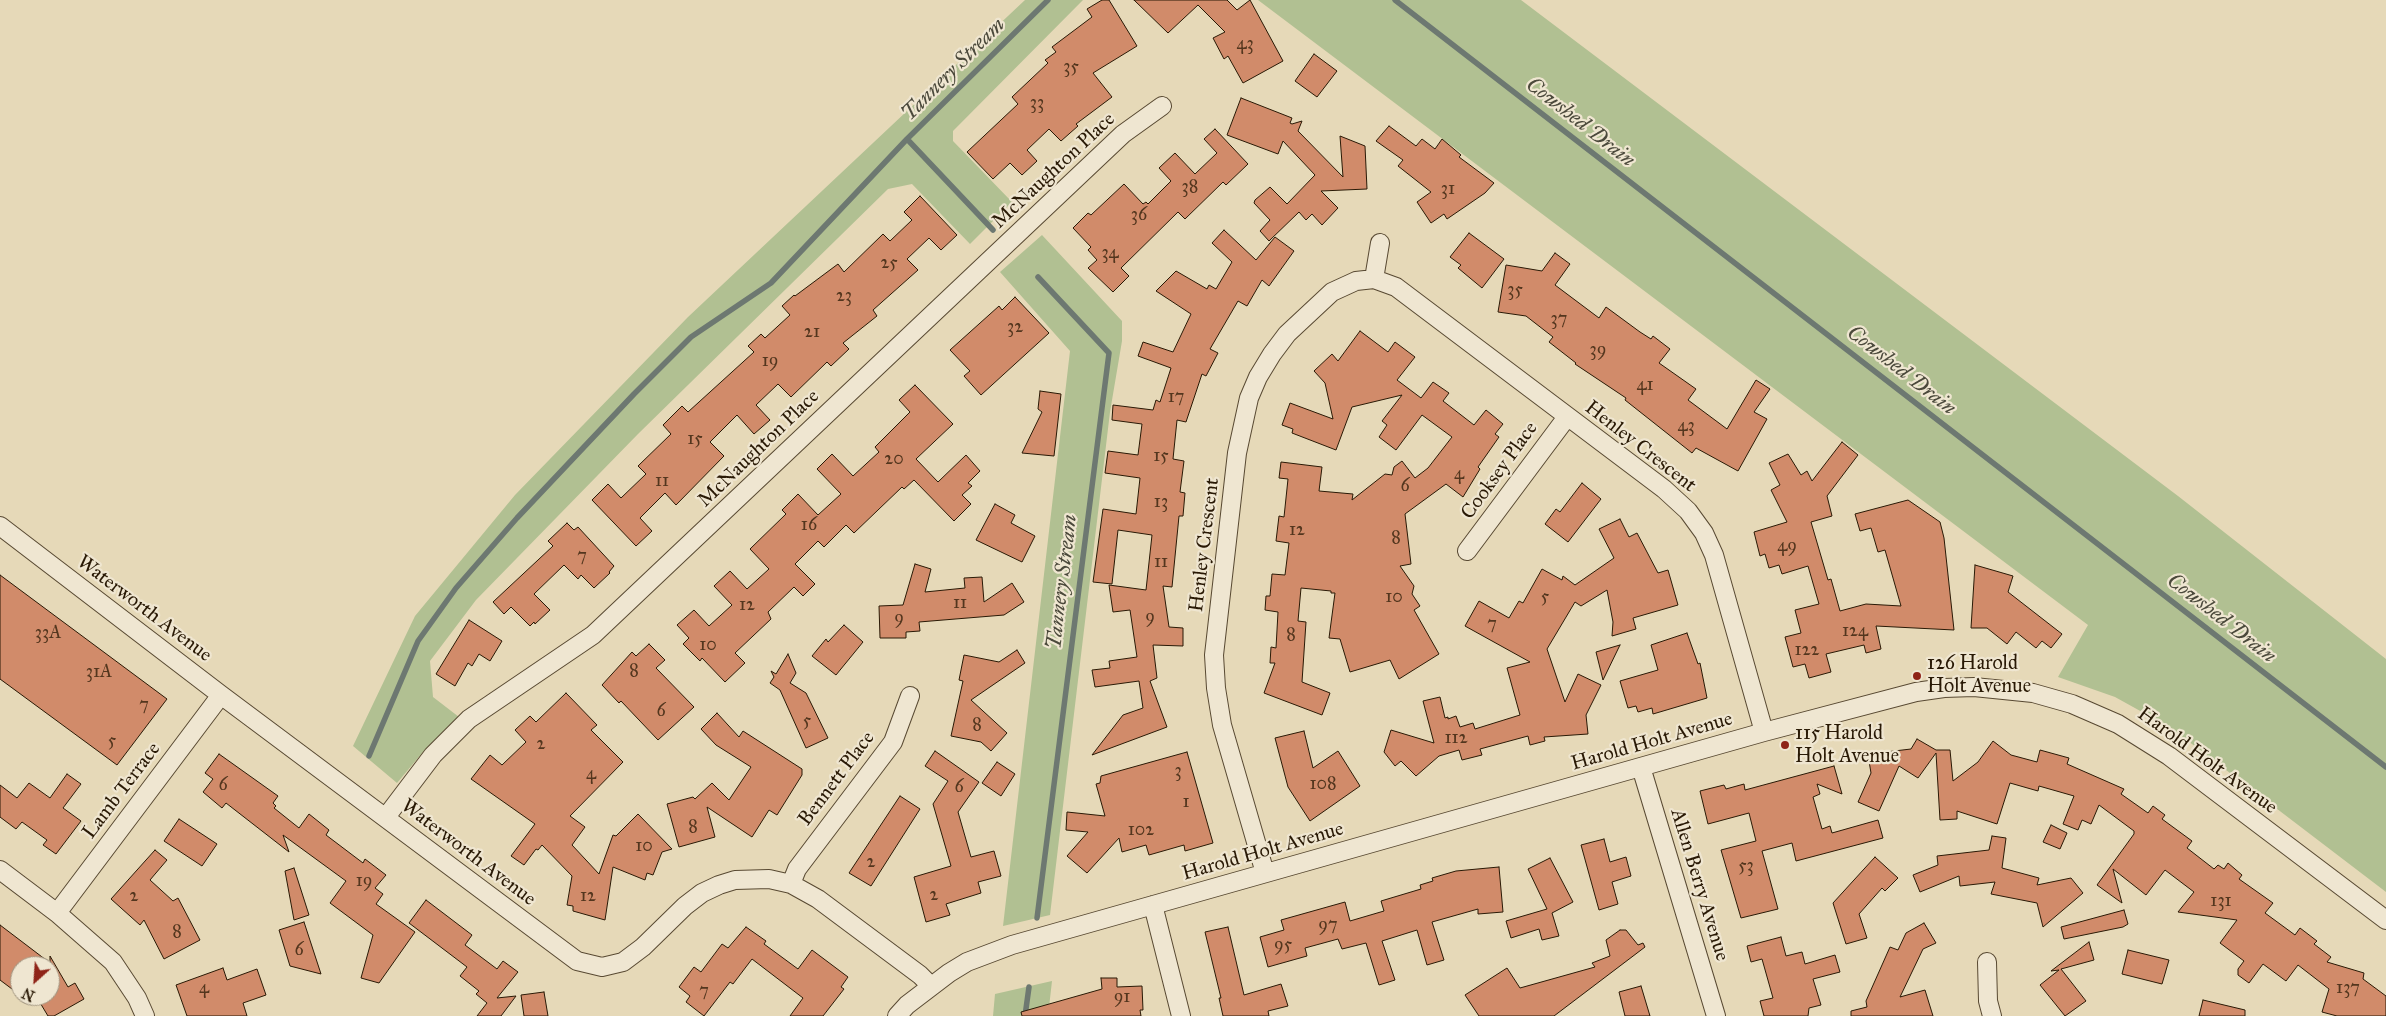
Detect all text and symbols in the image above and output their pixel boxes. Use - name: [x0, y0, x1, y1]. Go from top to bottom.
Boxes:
- water label: Tannery Stream: [897, 13, 1011, 127]
- house number: 43: [1236, 34, 1254, 56]
- house number: 35: [1063, 57, 1079, 79]
- water label: Cowshed Drain: [1521, 73, 1639, 173]
- house number: 33: [1030, 93, 1044, 115]
- street label: McNaughton Place: [988, 108, 1120, 234]
- house number: 38: [1182, 177, 1198, 199]
- house number: 31: [1441, 179, 1455, 201]
- house number: 36: [1131, 205, 1147, 227]
- house number: 34: [1101, 243, 1119, 265]
- house number: 25: [880, 253, 898, 275]
- house number: 35: [1507, 280, 1523, 302]
- house number: 23: [836, 286, 852, 308]
- house number: 37: [1551, 309, 1567, 331]
- house number: 32: [1007, 317, 1023, 339]
- water label: Cowshed Drain: [1842, 321, 1960, 421]
- house number: 21: [804, 322, 820, 344]
- house number: 39: [1590, 340, 1606, 362]
- house number: 19: [762, 351, 778, 373]
- house number: 41: [1636, 375, 1654, 397]
- street label: McNaughton Place: [693, 385, 825, 513]
- house number: 17: [1168, 387, 1184, 409]
- street label: Henley Crescent: [1580, 396, 1700, 498]
- house number: 43: [1677, 416, 1695, 438]
- street label: Cooksey Place: [1457, 418, 1543, 524]
- house number: 15: [687, 429, 703, 451]
- house number: 15: [1153, 446, 1169, 468]
- house number: 20: [884, 449, 904, 471]
- house number: 4: [1454, 464, 1464, 486]
- house number: 11: [655, 471, 669, 493]
- house number: 6: [1400, 476, 1410, 498]
- street label: Henley Crescent: [1185, 477, 1225, 613]
- house number: 13: [1154, 492, 1168, 514]
- water label: Tannery Stream: [1042, 513, 1084, 651]
- house number: 16: [801, 515, 817, 537]
- house number: 12: [1289, 520, 1305, 542]
- house number: 8: [1391, 528, 1401, 550]
- house number: 49: [1777, 536, 1797, 558]
- house number: 7: [577, 546, 587, 568]
- street label: Waterworth Avenue: [72, 550, 216, 668]
- house number: 11: [1154, 552, 1168, 574]
- water label: Cowshed Drain: [2162, 569, 2280, 669]
- house number: 10: [1385, 587, 1403, 609]
- house number: 5: [1541, 587, 1549, 609]
- house number: 11: [953, 593, 967, 615]
- house number: 12: [739, 595, 755, 617]
- house number: 9: [1145, 607, 1155, 629]
- house number: 9: [894, 608, 904, 630]
- house number: 7: [1487, 614, 1497, 636]
- house number: 124: [1842, 621, 1868, 643]
- house number: 33A: [35, 623, 61, 645]
- house number: 8: [1286, 625, 1296, 647]
- house number: 10: [699, 635, 717, 657]
- house number: 122: [1795, 640, 1819, 662]
- place label: 126 Harold Holt Avenue: [1927, 652, 2031, 699]
- house number: 8: [629, 661, 639, 683]
- house number: 31A: [86, 662, 112, 684]
- marker: 126 Harold Holt Avenue: [1911, 670, 1923, 682]
- house number: 7: [139, 695, 149, 717]
- house number: 6: [656, 701, 666, 723]
- street label: Harold Holt Avenue: [2132, 702, 2282, 820]
- street label: Harold Holt Avenue: [1568, 707, 1736, 777]
- house number: 5: [803, 711, 811, 733]
- house number: 8: [972, 715, 982, 737]
- place label: 115 Harold Holt Avenue: [1795, 722, 1899, 769]
- street label: Bennett Place: [794, 727, 880, 831]
- house number: 112: [1444, 728, 1468, 750]
- house number: 5: [108, 731, 116, 753]
- house number: 2: [537, 734, 545, 756]
- street label: Lamb Terrace: [78, 738, 166, 844]
- marker: 115 Harold Holt Avenue: [1779, 739, 1791, 751]
- house number: 3: [1174, 761, 1182, 783]
- house number: 4: [586, 764, 596, 786]
- house number: 108: [1309, 774, 1337, 796]
- house number: 6: [218, 775, 228, 797]
- house number: 6: [954, 777, 964, 799]
- house number: 1: [1182, 792, 1190, 814]
- street label: Waterworth Avenue: [396, 794, 540, 912]
- street label: Allen Berry Avenue: [1664, 806, 1734, 964]
- house number: 8: [688, 817, 698, 839]
- street label: Harold Holt Avenue: [1179, 817, 1347, 887]
- house number: 102: [1128, 820, 1154, 842]
- house number: 10: [635, 836, 653, 858]
- house number: 2: [867, 852, 875, 874]
- house number: 53: [1738, 856, 1754, 878]
- house number: 19: [356, 871, 372, 893]
- house number: 2: [930, 885, 938, 907]
- house number: 2: [130, 886, 138, 908]
- house number: 12: [580, 886, 596, 908]
- house number: 131: [2210, 891, 2232, 913]
- house number: 97: [1318, 915, 1338, 937]
- house number: 8: [172, 922, 182, 944]
- house number: 95: [1274, 935, 1292, 957]
- house number: 6: [294, 940, 304, 962]
- north arrow: [10, 956, 60, 1006]
- house number: 4: [199, 978, 209, 1000]
- house number: 137: [2336, 978, 2360, 1000]
- house number: 7: [699, 981, 709, 1003]
- text: N: [20, 984, 38, 1004]
- house number: 91: [1114, 987, 1130, 1009]

